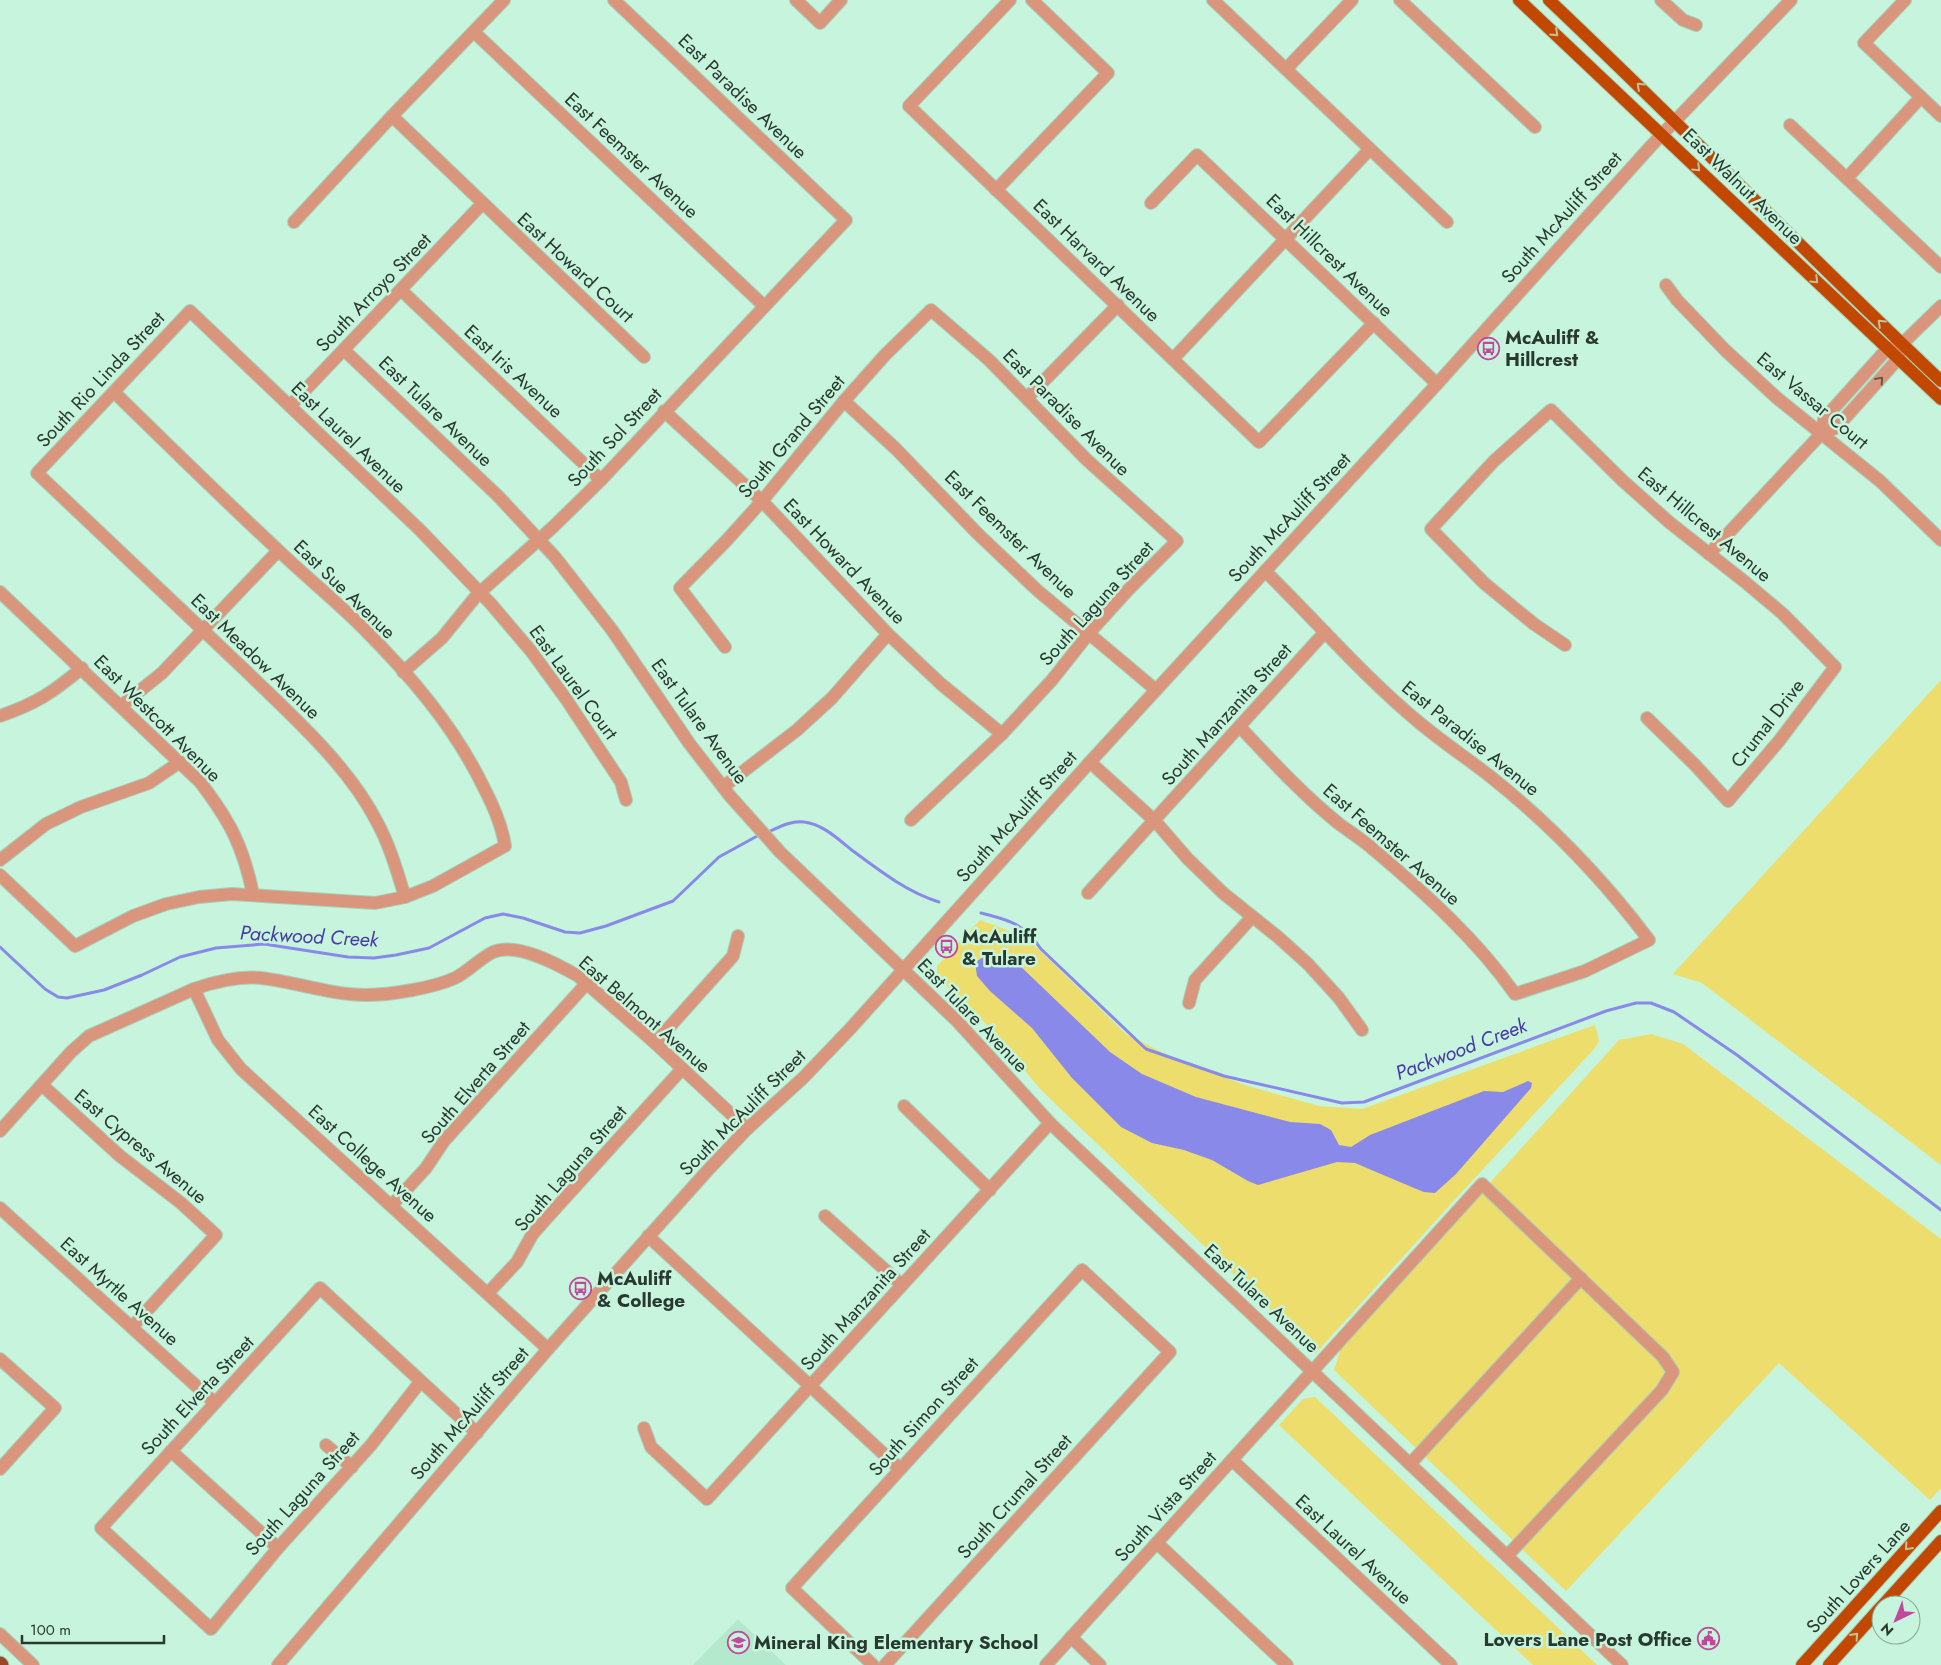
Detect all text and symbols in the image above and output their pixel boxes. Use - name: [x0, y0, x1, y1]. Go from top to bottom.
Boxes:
- one-way arrow: [1549, 27, 1558, 36]
- street label: East Paradise Avenue: [672, 28, 813, 165]
- one-way arrow: [1637, 83, 1646, 92]
- street label: East Feemster Avenue: [559, 86, 705, 225]
- street label: East Walnut Avenue: [1677, 122, 1809, 251]
- street label: South McAuliff Street: [1495, 145, 1628, 289]
- one-way arrow: [1691, 162, 1700, 171]
- street label: East Hillcrest Avenue: [1260, 188, 1399, 323]
- street label: East Harvard Avenue: [1027, 193, 1166, 328]
- street label: East Howard Court: [511, 206, 640, 329]
- street label: South Arroyo Street: [310, 227, 438, 358]
- one-way arrow: [1809, 274, 1818, 283]
- street label: South Rio Linda Street: [30, 305, 171, 453]
- street label: East Iris Avenue: [458, 318, 569, 424]
- one-way arrow: [1877, 320, 1886, 329]
- place label: McAuliff & Hillcrest: [1505, 324, 1599, 373]
- bus stop icon: McAuliff & Hillcrest: [1477, 336, 1501, 360]
- street label: East Paradise Avenue: [997, 343, 1137, 482]
- street label: East Vassar Court: [1751, 346, 1875, 455]
- street label: East Tulare Avenue: [373, 350, 499, 473]
- street label: South Grand Street: [732, 369, 851, 504]
- street label: East Laurel Avenue: [285, 375, 412, 499]
- one-way arrow: [1874, 377, 1883, 386]
- street label: South Sol Street: [561, 381, 668, 493]
- street label: South McAuliff Street: [1222, 446, 1357, 588]
- street label: East Hillcrest Avenue: [1632, 460, 1777, 589]
- street label: East Feemster Avenue: [939, 464, 1083, 605]
- street label: East Howard Avenue: [777, 492, 912, 630]
- street label: East Sue Avenue: [288, 534, 402, 645]
- street label: South Laguna Street: [1033, 535, 1160, 672]
- street label: East Meadow Avenue: [185, 587, 327, 725]
- street label: East Laurel Court: [523, 619, 625, 745]
- street label: South Manzanita Street: [1155, 637, 1298, 791]
- street label: East Westcott Avenue: [88, 649, 228, 788]
- street label: East Tulare Avenue: [645, 653, 754, 790]
- street label: Crumal Drive: [1724, 673, 1811, 773]
- street label: East Paradise Avenue: [1396, 674, 1545, 803]
- street label: South McAuliff Street: [950, 744, 1083, 888]
- street label: East Feemster Avenue: [1317, 777, 1466, 912]
- water label: Packwood Creek: [239, 918, 380, 955]
- place label: McAuliff & Tulare: [962, 923, 1038, 972]
- bus stop icon: McAuliff & Tulare: [934, 935, 958, 959]
- street label: East Belmont Avenue: [573, 949, 717, 1079]
- street label: East Tulare Avenue: [911, 952, 1034, 1079]
- water label: Packwood Creek: [1391, 1011, 1532, 1088]
- street label: South Elverta Street: [414, 1015, 537, 1150]
- street label: South McAuliff Street: [673, 1043, 812, 1182]
- street label: East Cypress Avenue: [68, 1083, 213, 1210]
- street label: East College Avenue: [302, 1098, 443, 1229]
- street label: South Laguna Street: [508, 1099, 633, 1237]
- street label: South Manzanita Street: [794, 1222, 937, 1376]
- street label: East Myrtle Avenue: [54, 1231, 185, 1352]
- street label: East Tulare Avenue: [1198, 1238, 1326, 1359]
- place label: McAuliff & College: [597, 1265, 685, 1314]
- bus stop icon: McAuliff & College: [569, 1277, 593, 1301]
- street label: South Elverta Street: [135, 1329, 260, 1461]
- street label: South McAuliff Street: [404, 1340, 535, 1486]
- street label: South Simon Street: [862, 1350, 985, 1482]
- street label: South Laguna Street: [239, 1425, 366, 1562]
- street label: South Crumal Street: [951, 1428, 1078, 1565]
- street label: South Vista Street: [1108, 1445, 1223, 1568]
- street label: East Laurel Avenue: [1289, 1488, 1418, 1611]
- street label: South Lovers Lane: [1800, 1513, 1917, 1639]
- one-way arrow: [1905, 1542, 1914, 1551]
- north arrow: [1871, 1595, 1921, 1645]
- scale bar: [22, 1612, 165, 1644]
- text: N: [1876, 1618, 1898, 1641]
- text: 100 m: [30, 1619, 71, 1641]
- place label: Lovers Lane Post Office: [1483, 1626, 1692, 1653]
- public building icon: Lovers Lane Post Office: [1696, 1627, 1720, 1651]
- place label: Mineral King Elementary School: [754, 1629, 1038, 1656]
- school or university icon: Mineral King Elementary School: [726, 1630, 750, 1654]
- one-way arrow: [1849, 1632, 1858, 1641]

